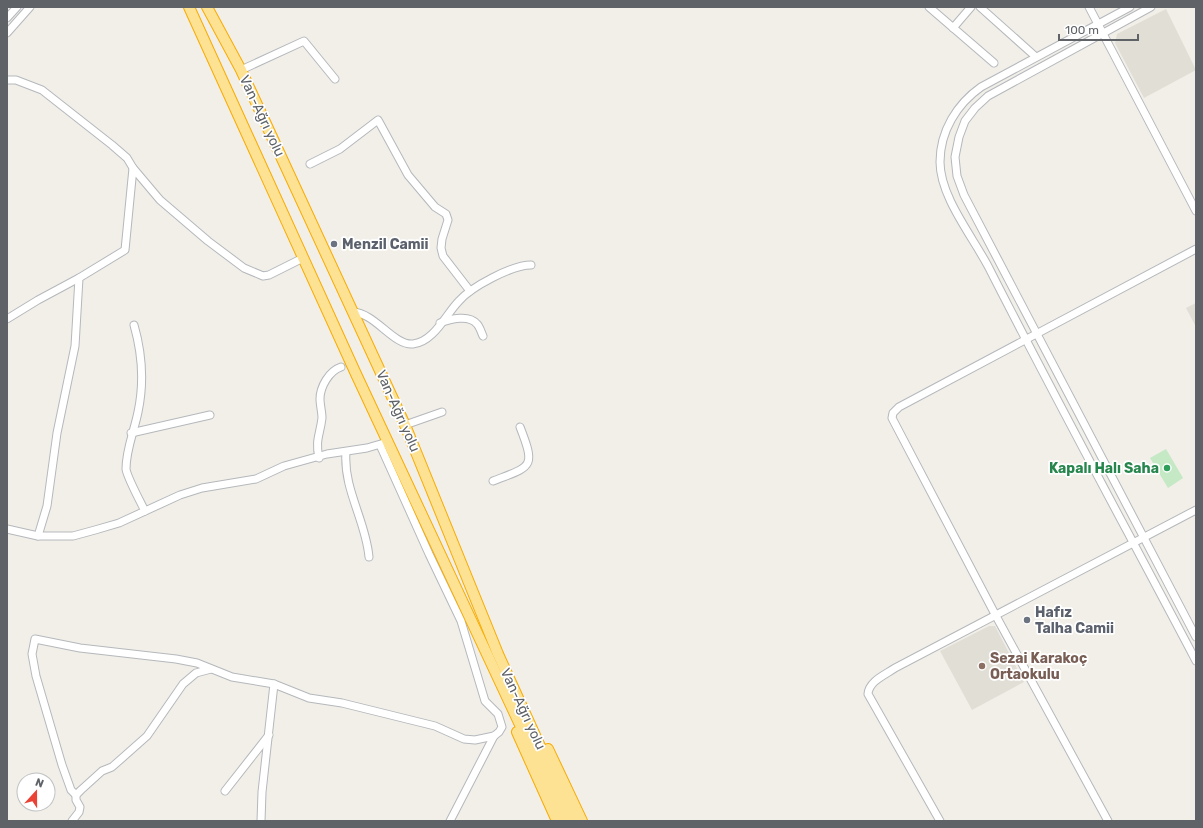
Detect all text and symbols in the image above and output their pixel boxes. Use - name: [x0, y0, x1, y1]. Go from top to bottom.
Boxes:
- scale bar: [1059, 16, 1138, 42]
- text: 100 m: [1065, 23, 1099, 37]
- street label: Van-Ağrı yolu: [236, 73, 288, 159]
- place label: Menzil Camii: [342, 236, 429, 253]
- marker: Menzil Camii: [329, 239, 339, 249]
- street label: Van-Ağrı yolu: [372, 367, 424, 455]
- place label: Kapalı Halı Saha: [1049, 460, 1159, 477]
- marker: Kapalı Halı Saha: [1162, 463, 1172, 473]
- place label: Hafız Talha Camii: [1035, 604, 1114, 637]
- marker: Hafız Talha Camii: [1022, 615, 1032, 625]
- place label: Sezai Karakoç Ortaokulu: [990, 650, 1087, 683]
- marker: Sezai Karakoç Ortaokulu: [977, 661, 987, 671]
- street label: Van-Ağrı yolu: [497, 666, 549, 752]
- north arrow: [16, 772, 56, 812]
- text: N: [33, 776, 46, 791]

